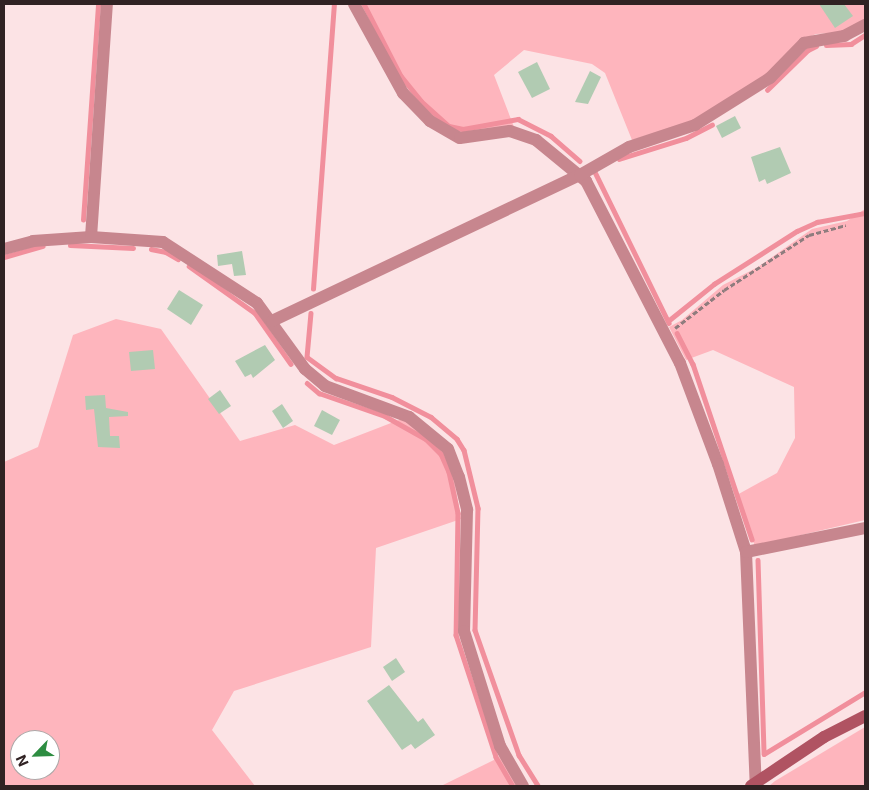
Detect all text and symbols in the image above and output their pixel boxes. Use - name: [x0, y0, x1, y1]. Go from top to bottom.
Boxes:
- north arrow: [10, 730, 60, 780]
- text: N: [12, 753, 32, 769]

